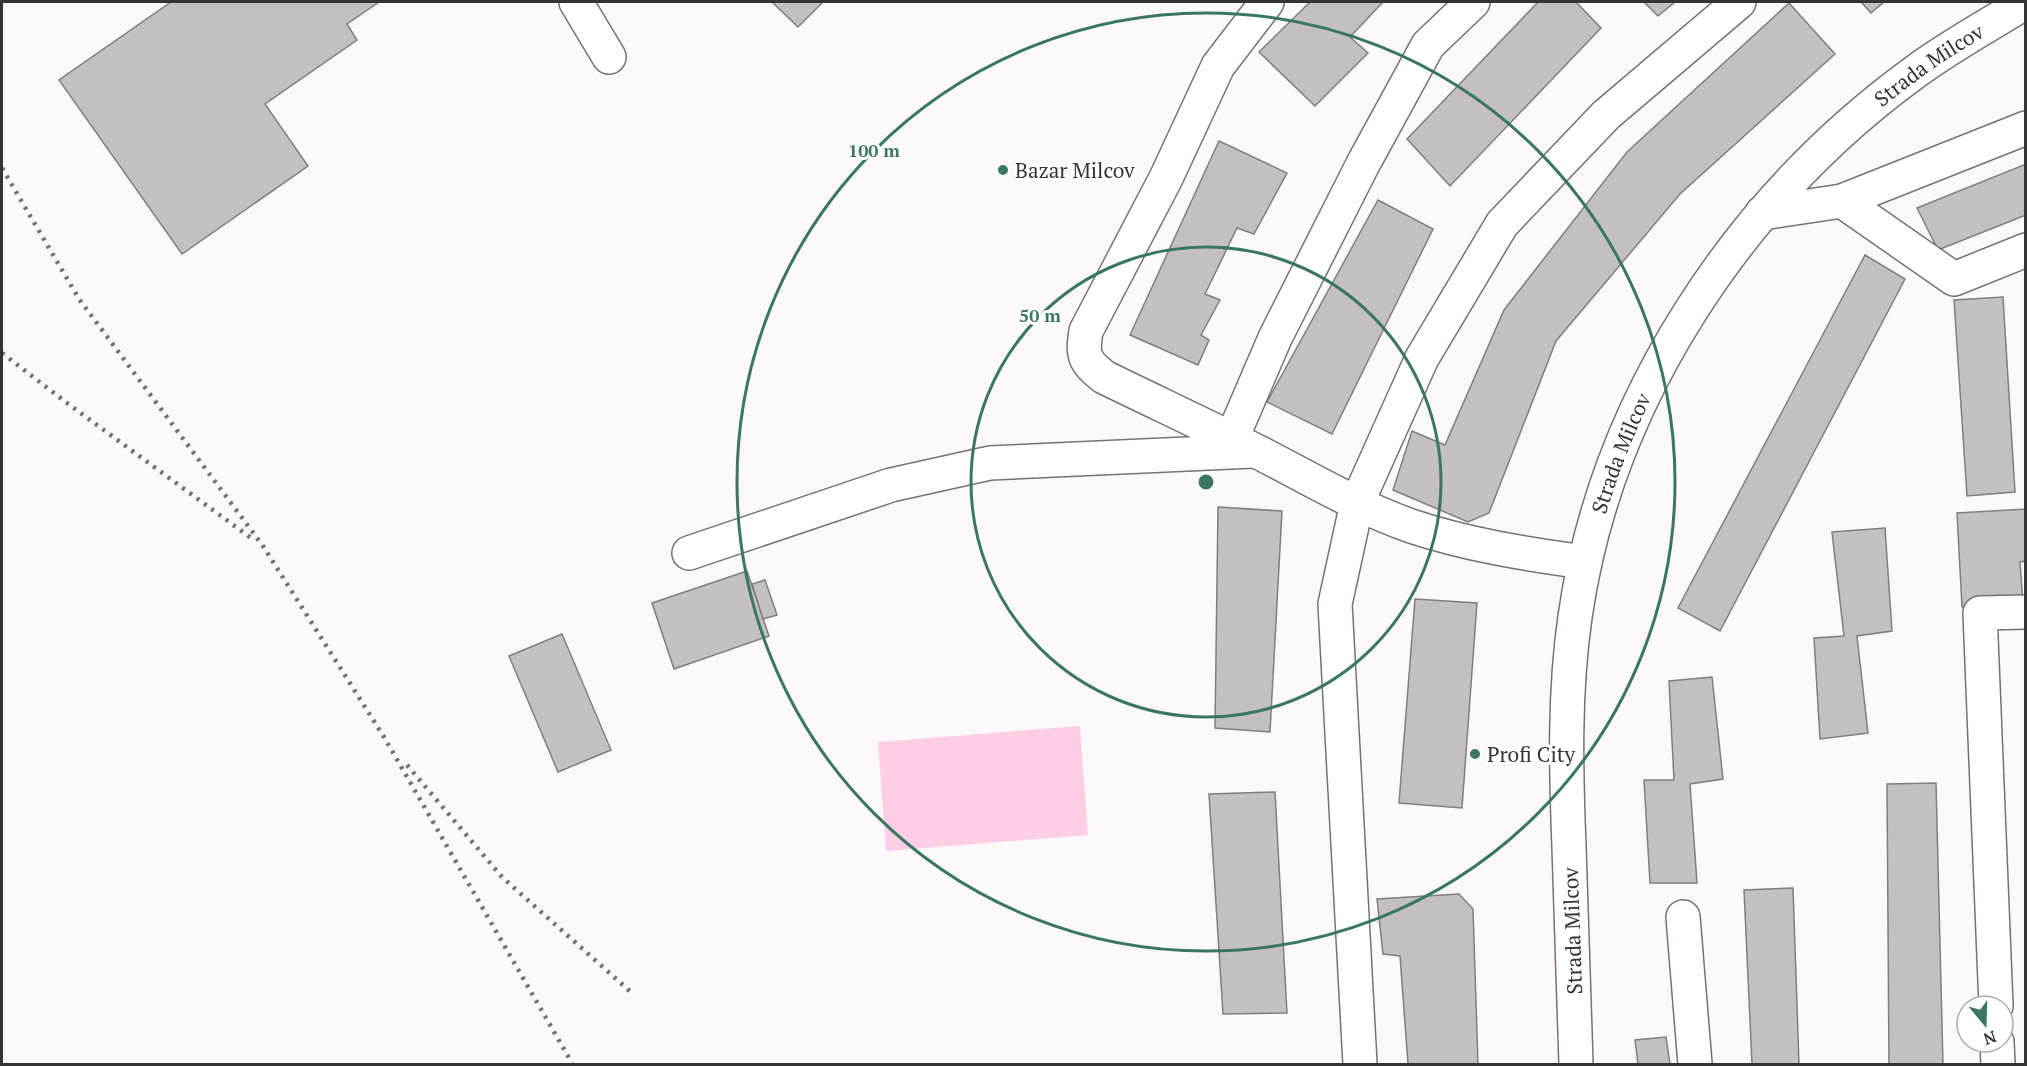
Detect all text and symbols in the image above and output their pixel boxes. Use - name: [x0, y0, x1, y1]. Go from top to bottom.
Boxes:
- street label: Strada Milcov: [1868, 17, 1989, 112]
- text: 100 m: [848, 138, 900, 162]
- place label: Bazar Milcov: [1015, 156, 1135, 184]
- marker: Bazar Milcov: [996, 163, 1010, 177]
- text: 50 m: [1019, 303, 1061, 327]
- street label: Strada Milcov: [1585, 388, 1657, 517]
- centre of rings: [1196, 472, 1216, 492]
- place label: Profi City: [1487, 740, 1575, 768]
- marker: Profi City: [1468, 747, 1482, 761]
- street label: Strada Milcov: [1556, 867, 1588, 995]
- north arrow: [1955, 994, 2015, 1054]
- text: N: [1981, 1026, 1999, 1051]

